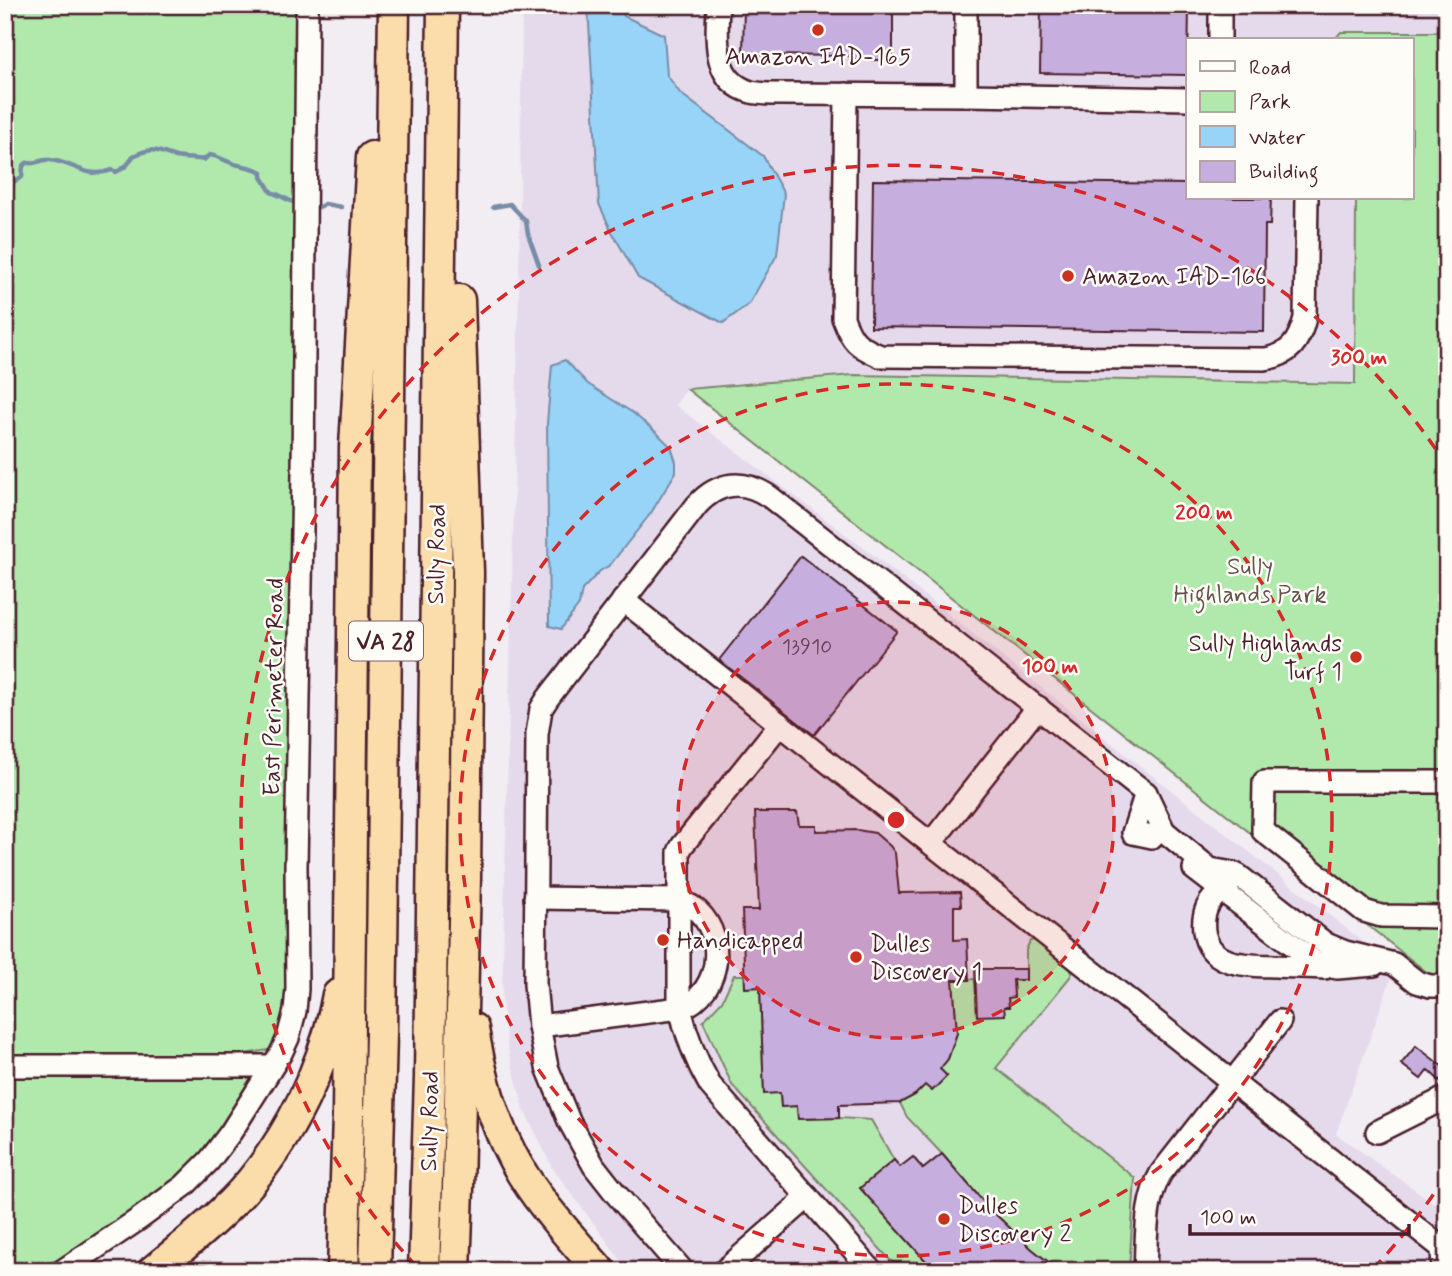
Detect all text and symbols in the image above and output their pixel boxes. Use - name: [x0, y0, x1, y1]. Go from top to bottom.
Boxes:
- marker: Amazon IAD-165: [810, 22, 826, 38]
- legend: [1186, 38, 1414, 200]
- place label: Amazon IAD-165: [725, 42, 911, 73]
- text: Road: [1249, 54, 1291, 82]
- text: Park: [1249, 88, 1291, 116]
- text: Water: [1249, 124, 1305, 152]
- text: Building: [1249, 158, 1319, 188]
- place label: Amazon IAD-166: [1082, 262, 1266, 293]
- marker: Amazon IAD-166: [1060, 268, 1076, 284]
- text: 300 m: [1331, 344, 1388, 372]
- text: 200 m: [1175, 499, 1233, 527]
- street label: Sully Road: [421, 504, 454, 605]
- park label: Sully Highlands Park: [1173, 552, 1327, 614]
- street label: East Perimeter Road: [257, 578, 292, 796]
- road number: VA 28: [349, 622, 423, 660]
- place label: Sully Highlands Turf 1: [1188, 629, 1342, 688]
- house number: 13910: [782, 633, 832, 661]
- marker: Sully Highlands Turf 1: [1348, 649, 1364, 665]
- text: 100 m: [1022, 653, 1078, 681]
- centre of rings: [884, 808, 908, 832]
- place label: Handicapped: [677, 926, 803, 957]
- place label: Dulles Discovery 1: [870, 929, 982, 988]
- marker: Handicapped: [655, 932, 671, 948]
- marker: Dulles Discovery 1: [848, 949, 864, 965]
- street label: Sully Road: [414, 1071, 447, 1172]
- place label: Dulles Discovery 2: [958, 1191, 1071, 1250]
- scale bar: [1190, 1192, 1408, 1236]
- text: 100 m: [1200, 1204, 1256, 1232]
- marker: Dulles Discovery 2: [936, 1211, 952, 1227]

